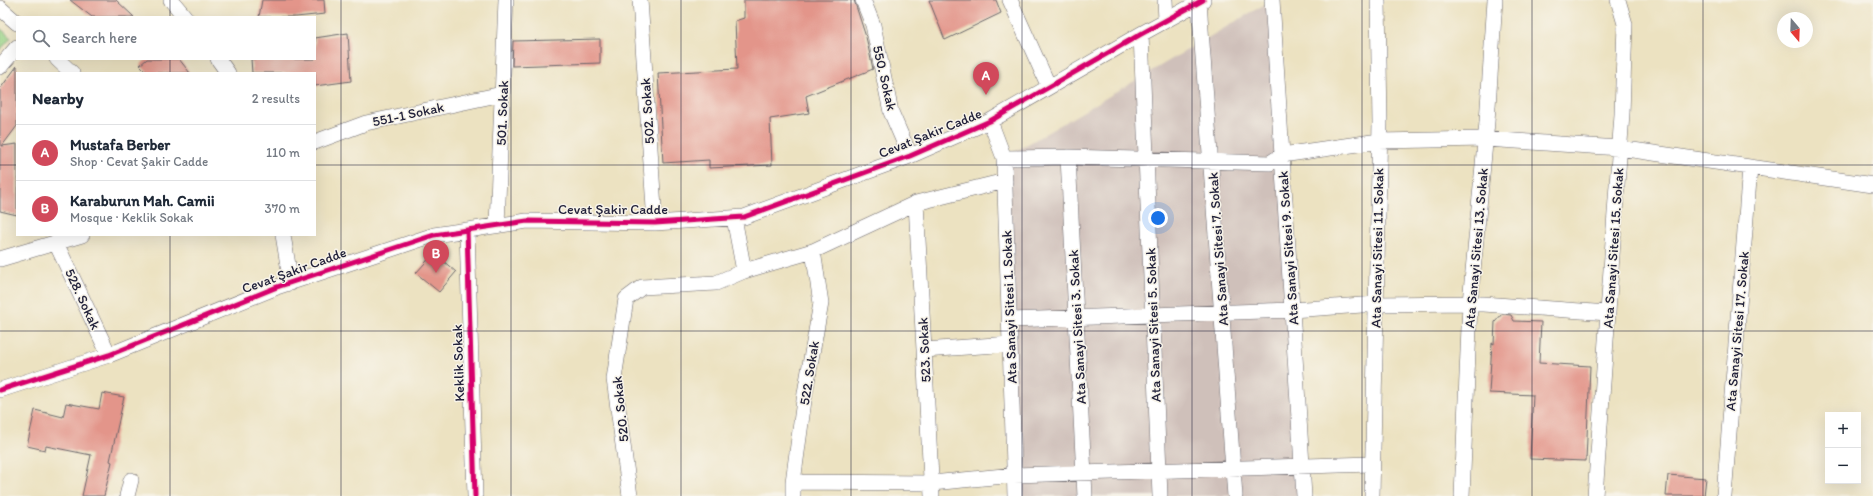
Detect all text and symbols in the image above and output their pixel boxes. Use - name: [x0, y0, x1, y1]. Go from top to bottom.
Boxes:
- north arrow: [1777, 12, 1813, 48]
- search box: [16, 16, 316, 60]
- icon: search: [30, 27, 52, 49]
- text: Search here: [62, 29, 137, 47]
- street label: 550. Sokak: [869, 44, 900, 112]
- pin: A: [973, 62, 999, 95]
- street label: 502. Sokak: [637, 77, 658, 145]
- street label: 501. Sokak: [493, 80, 512, 146]
- text: Nearby: [32, 88, 84, 108]
- text: 2 results: [252, 91, 300, 106]
- street label: 551-1 Sokak: [371, 99, 445, 130]
- street label: Cevat Şakir Cadde: [876, 105, 985, 162]
- text: Mustafa Berber: [70, 136, 170, 154]
- text: A: [41, 145, 49, 160]
- text: 110 m: [266, 145, 300, 160]
- text: Shop · Cevat Şakir Cadde: [70, 154, 208, 169]
- street label: Ata Sanayi Sitesi 13. Sokak: [1461, 167, 1492, 329]
- street label: Ata Sanayi Sitesi 15. Sokak: [1599, 167, 1628, 329]
- street label: Ata Sanayi Sitesi 11. Sokak: [1368, 168, 1387, 328]
- street label: Ata Sanayi Sitesi 9. Sokak: [1275, 170, 1302, 326]
- street label: Ata Sanayi Sitesi 7. Sokak: [1205, 172, 1232, 326]
- text: Karaburun Mah. Camii: [70, 192, 215, 210]
- text: B: [41, 201, 49, 216]
- text: 370 m: [265, 201, 300, 216]
- street label: Cevat Şakir Cadde: [558, 201, 668, 218]
- your location: [1148, 208, 1168, 228]
- text: Mosque · Keklik Sokak: [70, 210, 193, 225]
- street label: Ata Sanayi Sitesi 1. Sokak: [998, 230, 1021, 384]
- pin: B: [423, 240, 449, 273]
- street label: Cevat Şakir Cadde: [240, 244, 349, 297]
- street label: Ata Sanayi Sitesi 5. Sokak: [1142, 247, 1165, 402]
- street label: Ata Sanayi Sitesi 3. Sokak: [1065, 249, 1090, 405]
- street label: Ata Sanayi Sitesi 17. Sokak: [1722, 250, 1753, 412]
- street label: 528. Sokak: [61, 266, 104, 332]
- street label: 523. Sokak: [914, 317, 935, 383]
- street label: Keklik Sokak: [449, 324, 468, 402]
- street label: 522. Sokak: [796, 340, 823, 407]
- street label: 520. Sokak: [609, 375, 632, 443]
- map controls: [1825, 412, 1861, 484]
- button: +: [1825, 412, 1861, 448]
- button: −: [1825, 448, 1861, 484]

